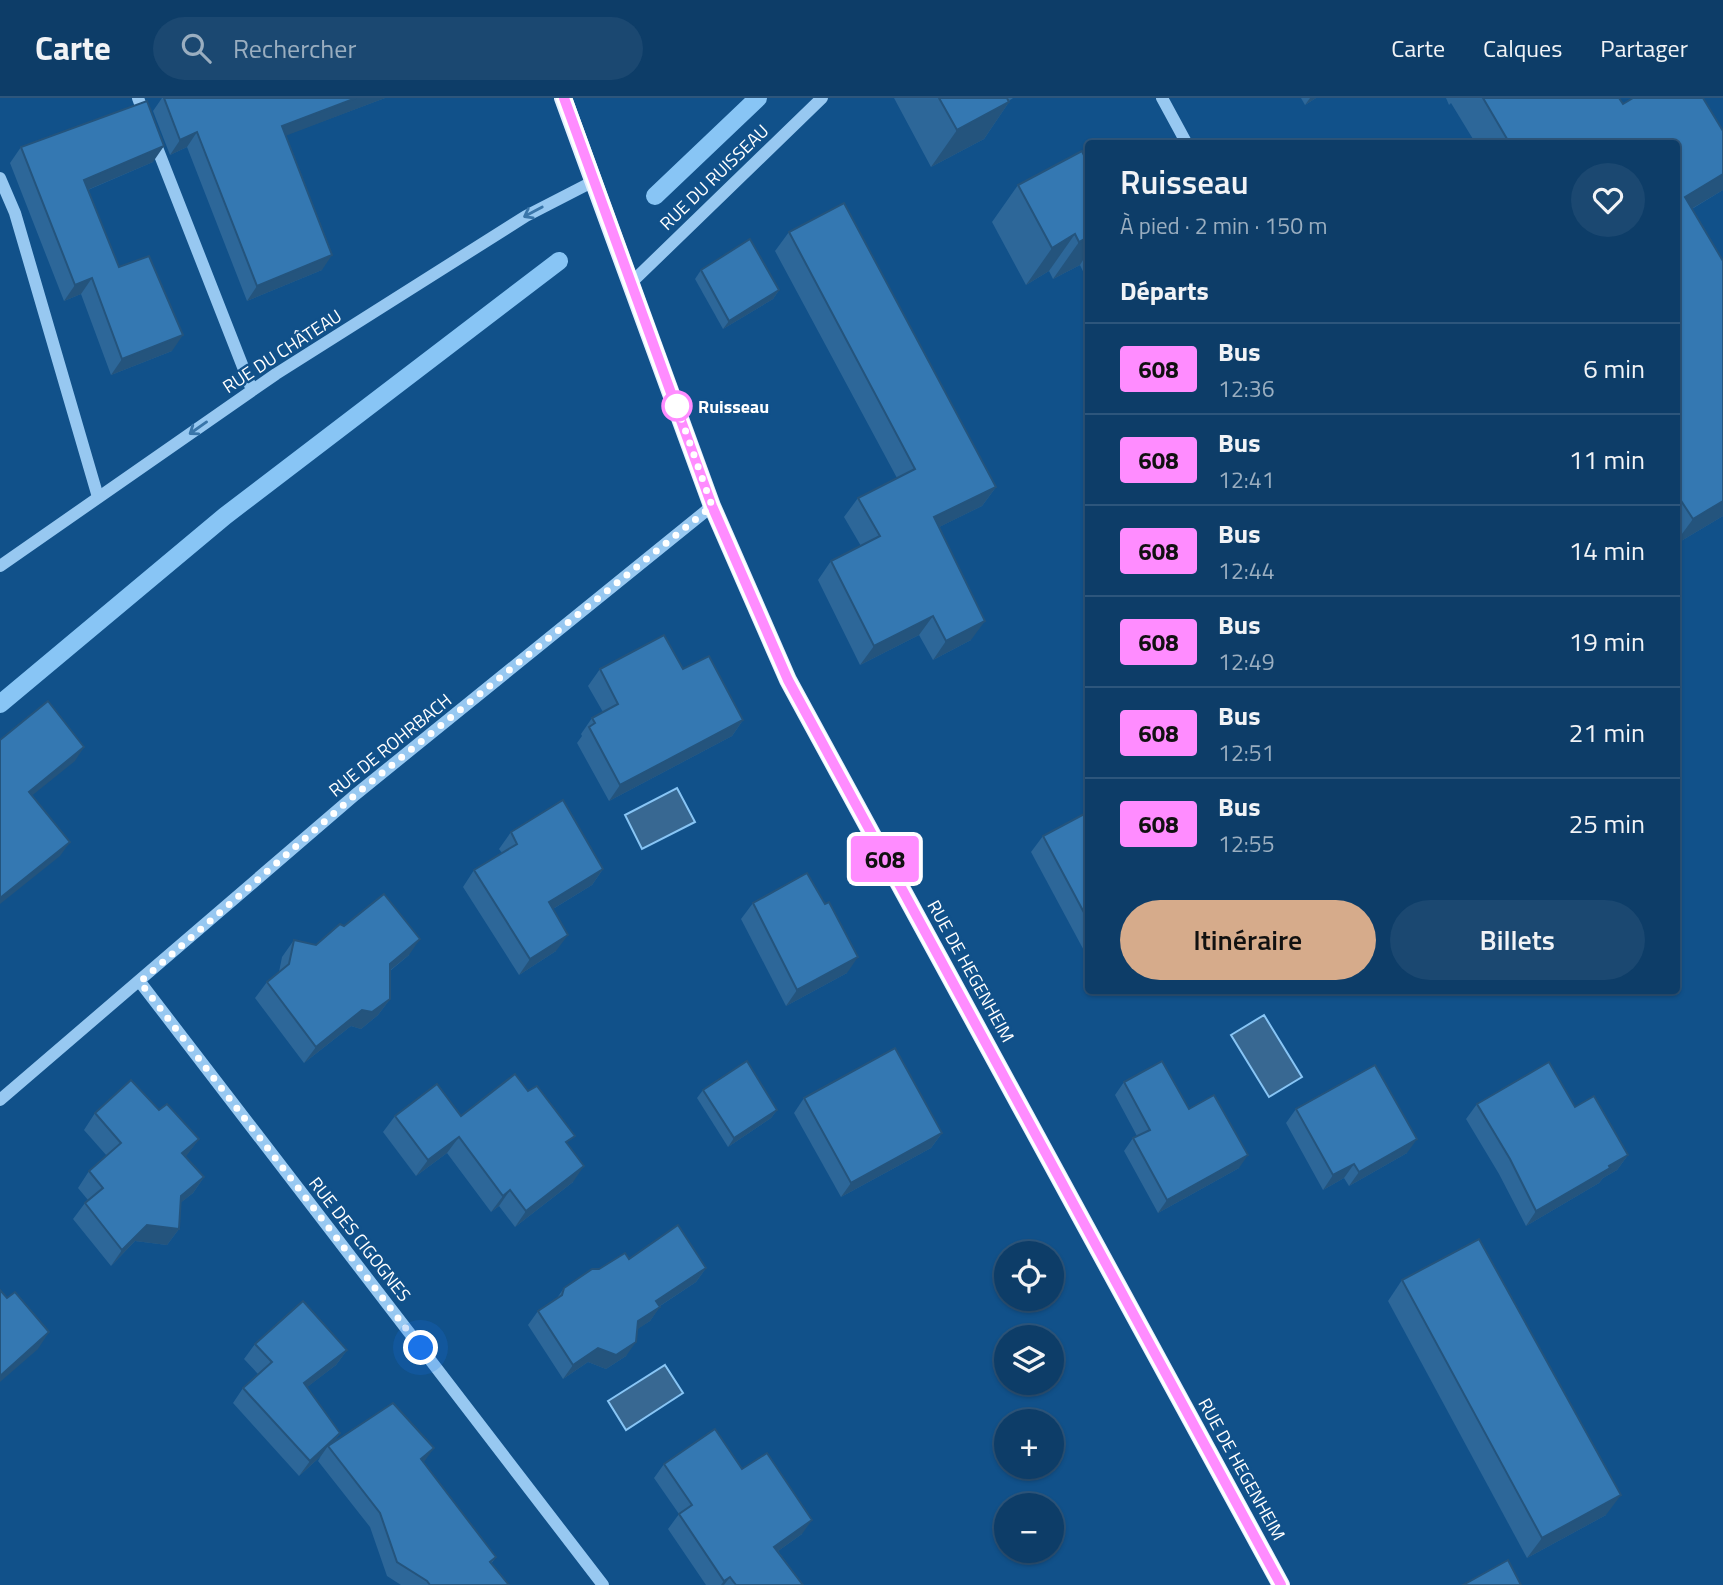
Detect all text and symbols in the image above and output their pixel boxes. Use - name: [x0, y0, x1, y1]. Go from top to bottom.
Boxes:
- search box: [153, 17, 643, 80]
- text: Carte: [35, 23, 111, 73]
- icon: search: [177, 29, 215, 67]
- text: Rechercher: [233, 29, 356, 68]
- text: Carte: [1391, 30, 1445, 66]
- text: Calques: [1483, 30, 1562, 66]
- text: Partager: [1600, 30, 1688, 66]
- street label: RUE DU RUISSEAU: [653, 118, 775, 236]
- text: Ruisseau: [1120, 157, 1249, 207]
- button: heart: [1571, 163, 1645, 237]
- one-way arrow: [523, 206, 544, 220]
- text: À pied · 2 min · 150 m: [1120, 208, 1327, 243]
- text: Départs: [1120, 271, 1209, 310]
- street label: RUE DU CHÂTEAU: [217, 302, 347, 400]
- text: Bus: [1218, 332, 1260, 371]
- text: 6 min: [1583, 349, 1645, 388]
- text: 608: [1138, 351, 1179, 387]
- text: 12:36: [1218, 371, 1275, 406]
- marker: Ruisseau: [662, 391, 692, 421]
- place label: Ruisseau: [698, 393, 769, 420]
- one-way arrow: [189, 421, 208, 435]
- text: Bus: [1218, 423, 1260, 462]
- text: 11 min: [1569, 440, 1645, 479]
- text: 608: [1138, 442, 1179, 478]
- text: 12:41: [1218, 462, 1275, 497]
- text: Bus: [1218, 514, 1260, 553]
- text: 14 min: [1569, 531, 1645, 570]
- text: 608: [1138, 533, 1179, 569]
- text: 12:44: [1218, 553, 1275, 588]
- text: Bus: [1218, 605, 1260, 644]
- text: 19 min: [1569, 622, 1645, 661]
- text: 608: [1138, 624, 1179, 660]
- text: 12:49: [1218, 644, 1275, 679]
- street label: RUE DE ROHRBACH: [323, 687, 457, 803]
- text: Bus: [1218, 696, 1260, 735]
- text: 21 min: [1569, 713, 1645, 752]
- text: 608: [1138, 715, 1179, 751]
- text: 12:51: [1218, 735, 1275, 770]
- text: Bus: [1218, 787, 1260, 826]
- text: 25 min: [1569, 804, 1645, 843]
- text: 608: [1138, 806, 1179, 842]
- text: 12:55: [1218, 826, 1275, 861]
- line badge: 608: [845, 836, 925, 882]
- text: 608: [865, 841, 905, 877]
- street label: RUE DE HEGENHEIM: [921, 895, 1021, 1047]
- button: Itinéraire: [1120, 900, 1376, 980]
- button: Billets: [1390, 900, 1645, 980]
- street label: RUE DES CIGOGNES: [303, 1171, 417, 1307]
- map controls: [994, 1241, 1064, 1563]
- button: locate: [994, 1241, 1064, 1311]
- button: layers: [994, 1325, 1064, 1395]
- your location: [403, 1330, 438, 1365]
- street label: RUE DE HEGENHEIM: [1192, 1393, 1292, 1545]
- button: +: [994, 1409, 1064, 1479]
- button: −: [994, 1493, 1064, 1563]

